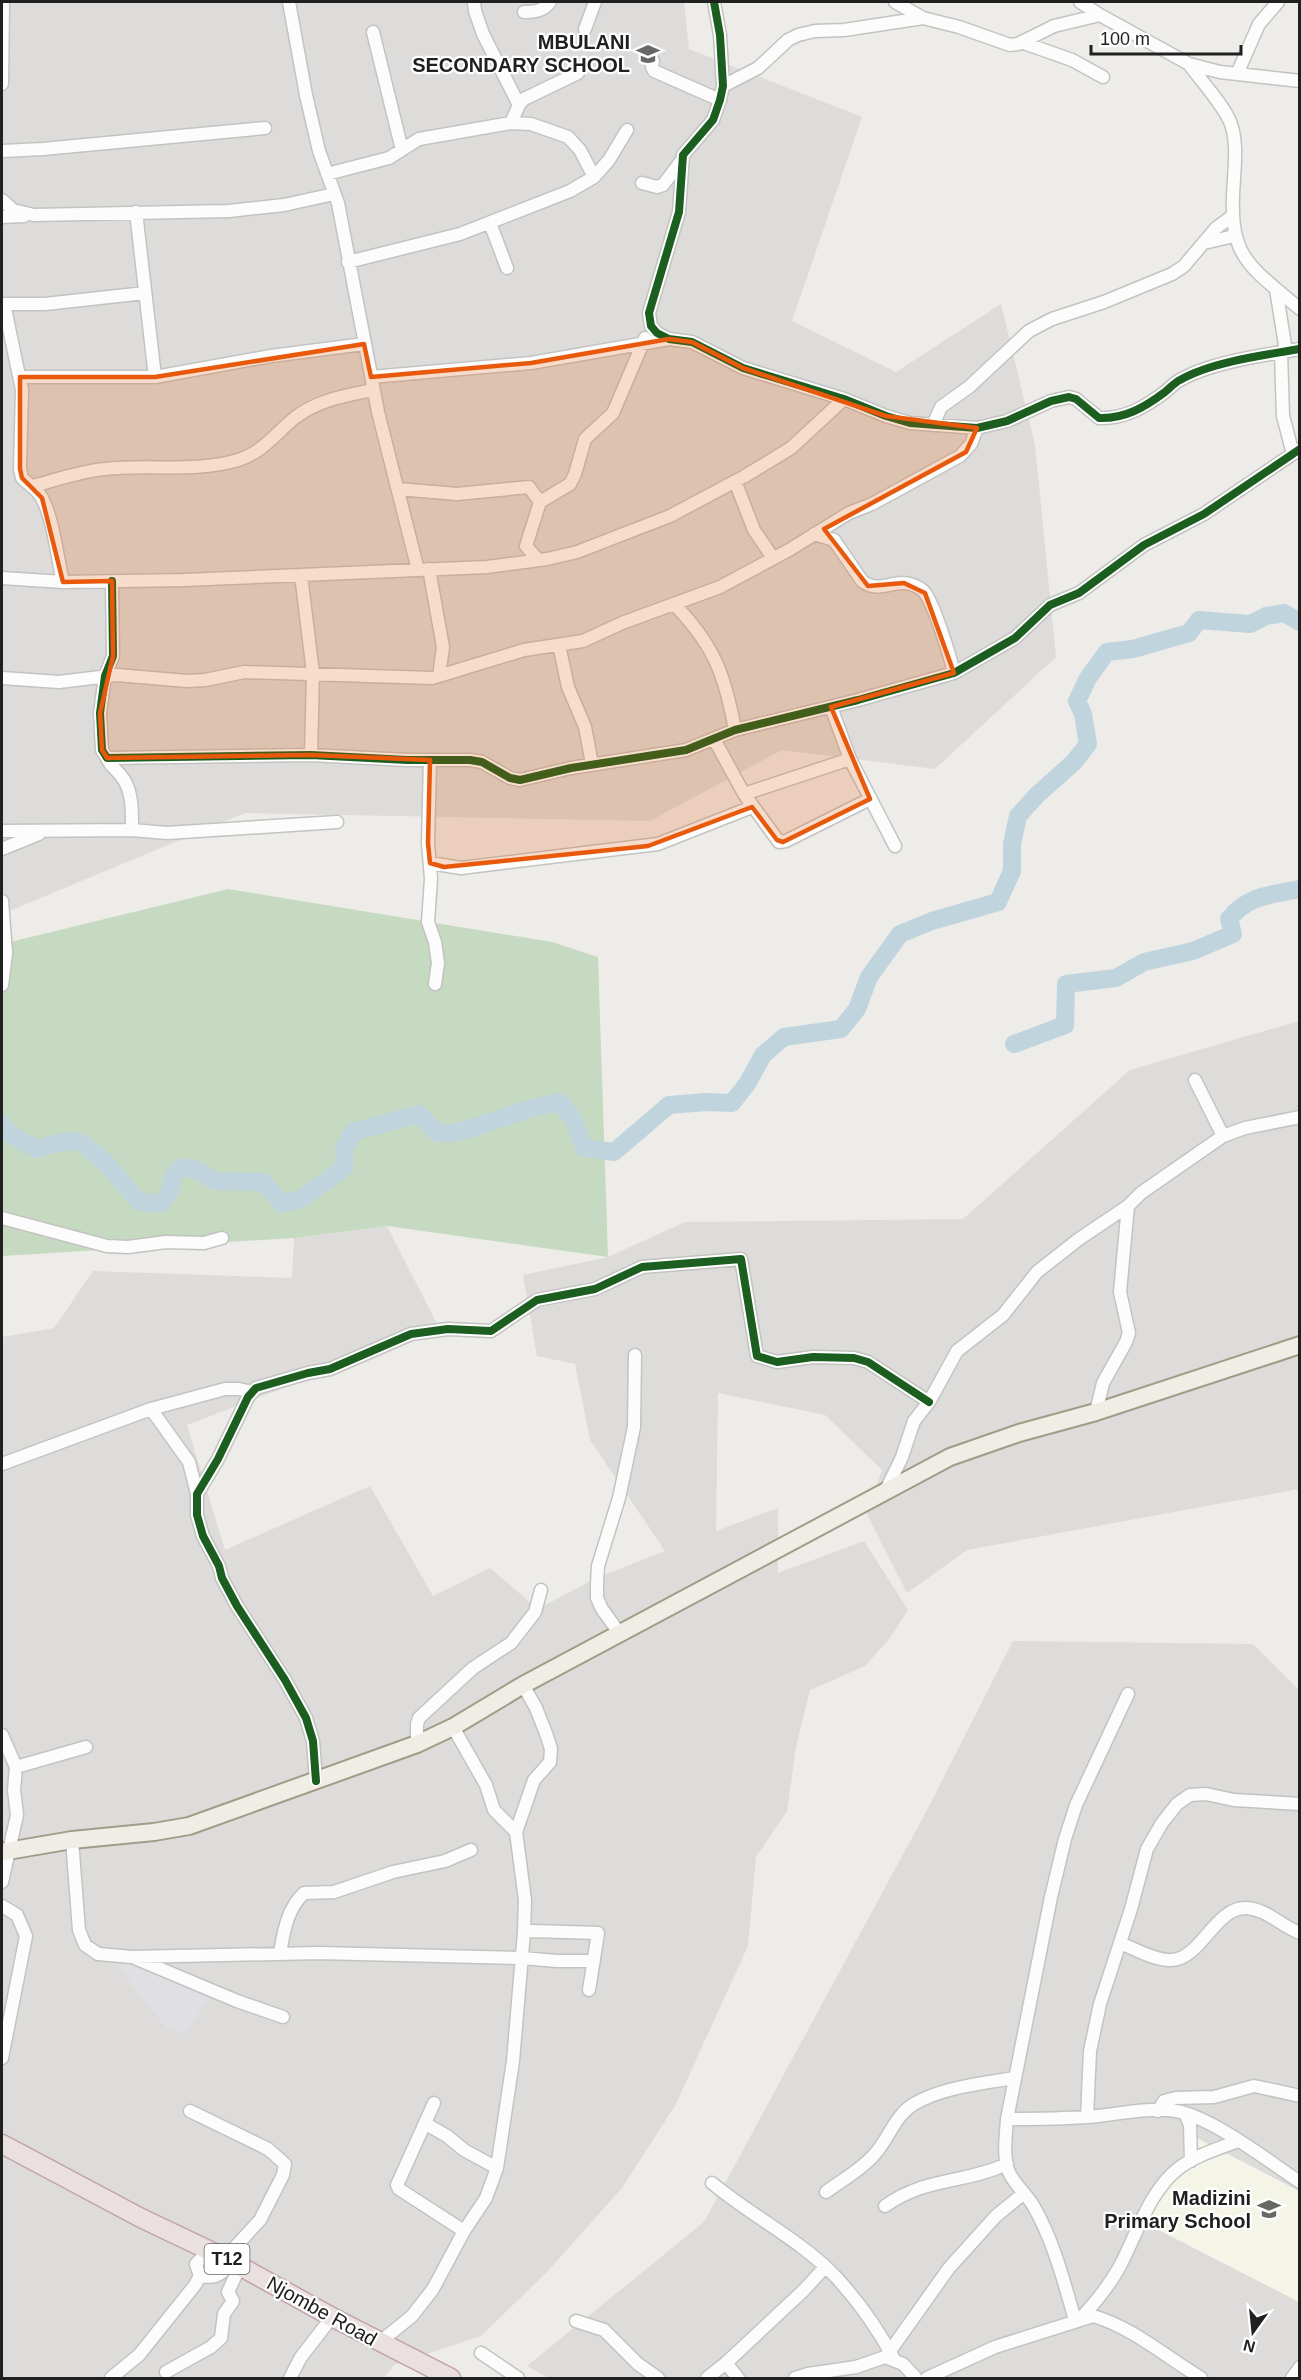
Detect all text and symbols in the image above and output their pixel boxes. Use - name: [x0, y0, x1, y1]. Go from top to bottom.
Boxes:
- scale bar: [1091, 18, 1241, 56]
- text: 100 m: [1100, 29, 1150, 49]
- place label: MBULANI SECONDARY SCHOOL: [412, 31, 630, 76]
- school or university icon: MBULANI SECONDARY SCHOOL: [635, 41, 661, 67]
- place label: Madizini Primary School: [1104, 2187, 1251, 2232]
- school or university icon: Madizini Primary School: [1256, 2196, 1282, 2222]
- road number: T12: [204, 2244, 250, 2274]
- street label: Njombe Road: [263, 2272, 381, 2350]
- north arrow: [1223, 2302, 1283, 2362]
- text: N: [1241, 2336, 1257, 2356]

